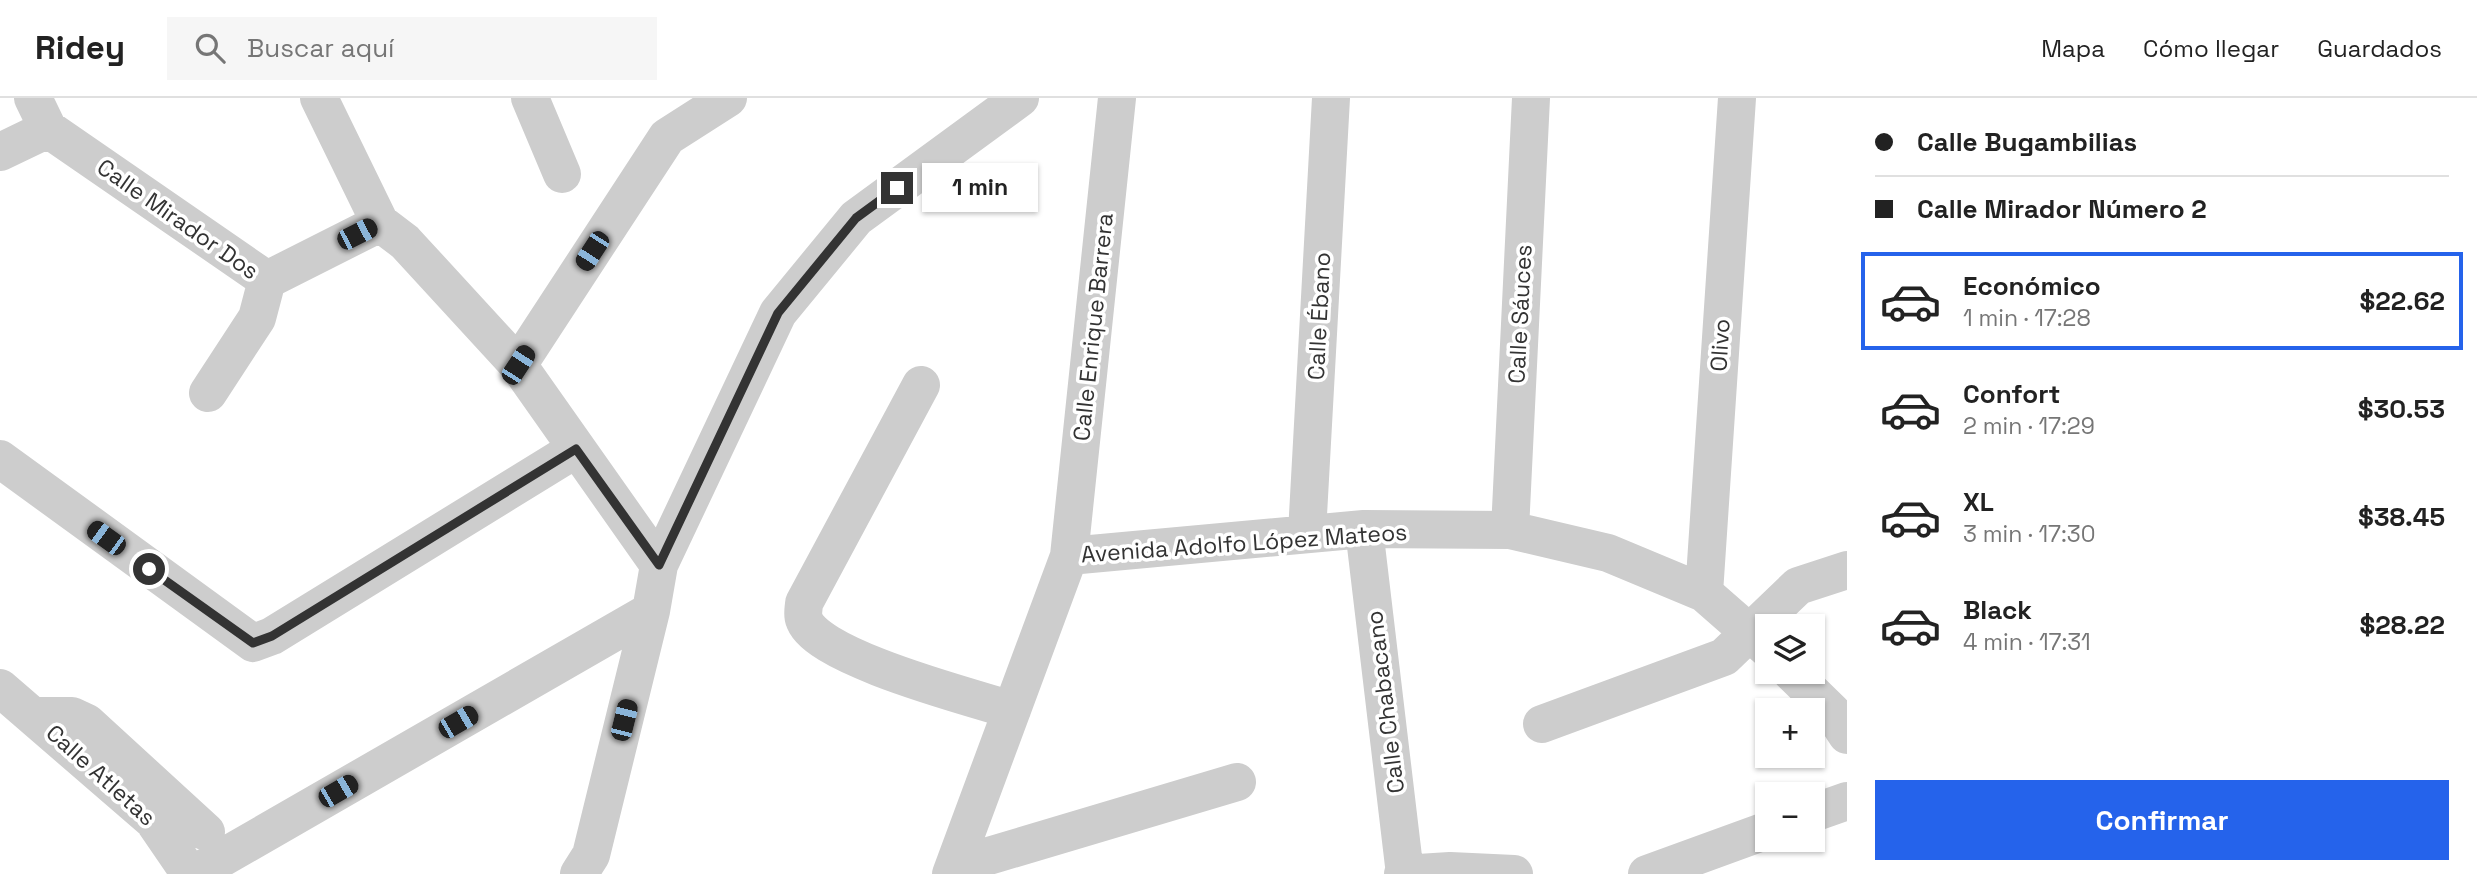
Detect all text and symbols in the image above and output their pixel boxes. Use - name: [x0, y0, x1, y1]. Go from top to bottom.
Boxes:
- search box: [167, 17, 657, 80]
- text: Ridey: [35, 27, 125, 69]
- icon: search: [191, 29, 229, 67]
- text: Buscar aquí: [247, 31, 394, 65]
- text: Mapa: [2041, 33, 2105, 64]
- text: Cómo llegar: [2143, 33, 2279, 64]
- text: Guardados: [2317, 33, 2442, 64]
- text: Calle Bugambilias: [1917, 125, 2137, 159]
- street label: Calle Mirador Dos: [91, 152, 265, 286]
- callout: 1 min: [922, 164, 1037, 212]
- route end: [881, 172, 913, 204]
- text: 1 min: [952, 172, 1008, 202]
- text: Calle Mirador Número 2: [1917, 192, 2207, 226]
- street label: Calle Enrique Barrera: [1066, 212, 1120, 442]
- car: [334, 215, 381, 253]
- car: [572, 228, 613, 274]
- street label: Calle Sáuces: [1501, 244, 1539, 384]
- street label: Calle Ébano: [1301, 251, 1337, 381]
- text: Económico: [1963, 269, 2101, 303]
- icon: car: [1879, 270, 1942, 333]
- text: $22.62: [2359, 284, 2445, 318]
- text: 1 min · 17:28: [1963, 303, 2091, 333]
- street label: Olivo: [1703, 318, 1737, 372]
- car: [498, 342, 539, 388]
- text: Confort: [1963, 377, 2060, 411]
- icon: car: [1879, 378, 1942, 441]
- text: $30.53: [2358, 392, 2445, 426]
- text: 2 min · 17:29: [1963, 411, 2095, 441]
- text: XL: [1963, 485, 1994, 519]
- icon: car: [1879, 486, 1942, 549]
- text: $38.45: [2358, 500, 2445, 534]
- car: [83, 517, 130, 559]
- street label: Avenida Adolfo López Mateos: [1080, 517, 1408, 569]
- text: 3 min · 17:30: [1963, 519, 2095, 549]
- route start: [133, 553, 165, 585]
- text: Black: [1963, 593, 2032, 627]
- icon: car: [1879, 594, 1942, 657]
- text: $28.22: [2360, 608, 2445, 642]
- street label: Calle Chabacano: [1359, 609, 1411, 795]
- map controls: [1755, 614, 1825, 852]
- button: layers: [1755, 614, 1825, 684]
- text: 4 min · 17:31: [1963, 627, 2091, 657]
- car: [609, 697, 640, 743]
- button: +: [1755, 698, 1825, 768]
- car: [435, 702, 482, 742]
- street label: Calle Atletas: [40, 718, 162, 832]
- car: [315, 771, 362, 811]
- button: Confirmar: [1875, 780, 2449, 860]
- button: −: [1755, 782, 1825, 852]

